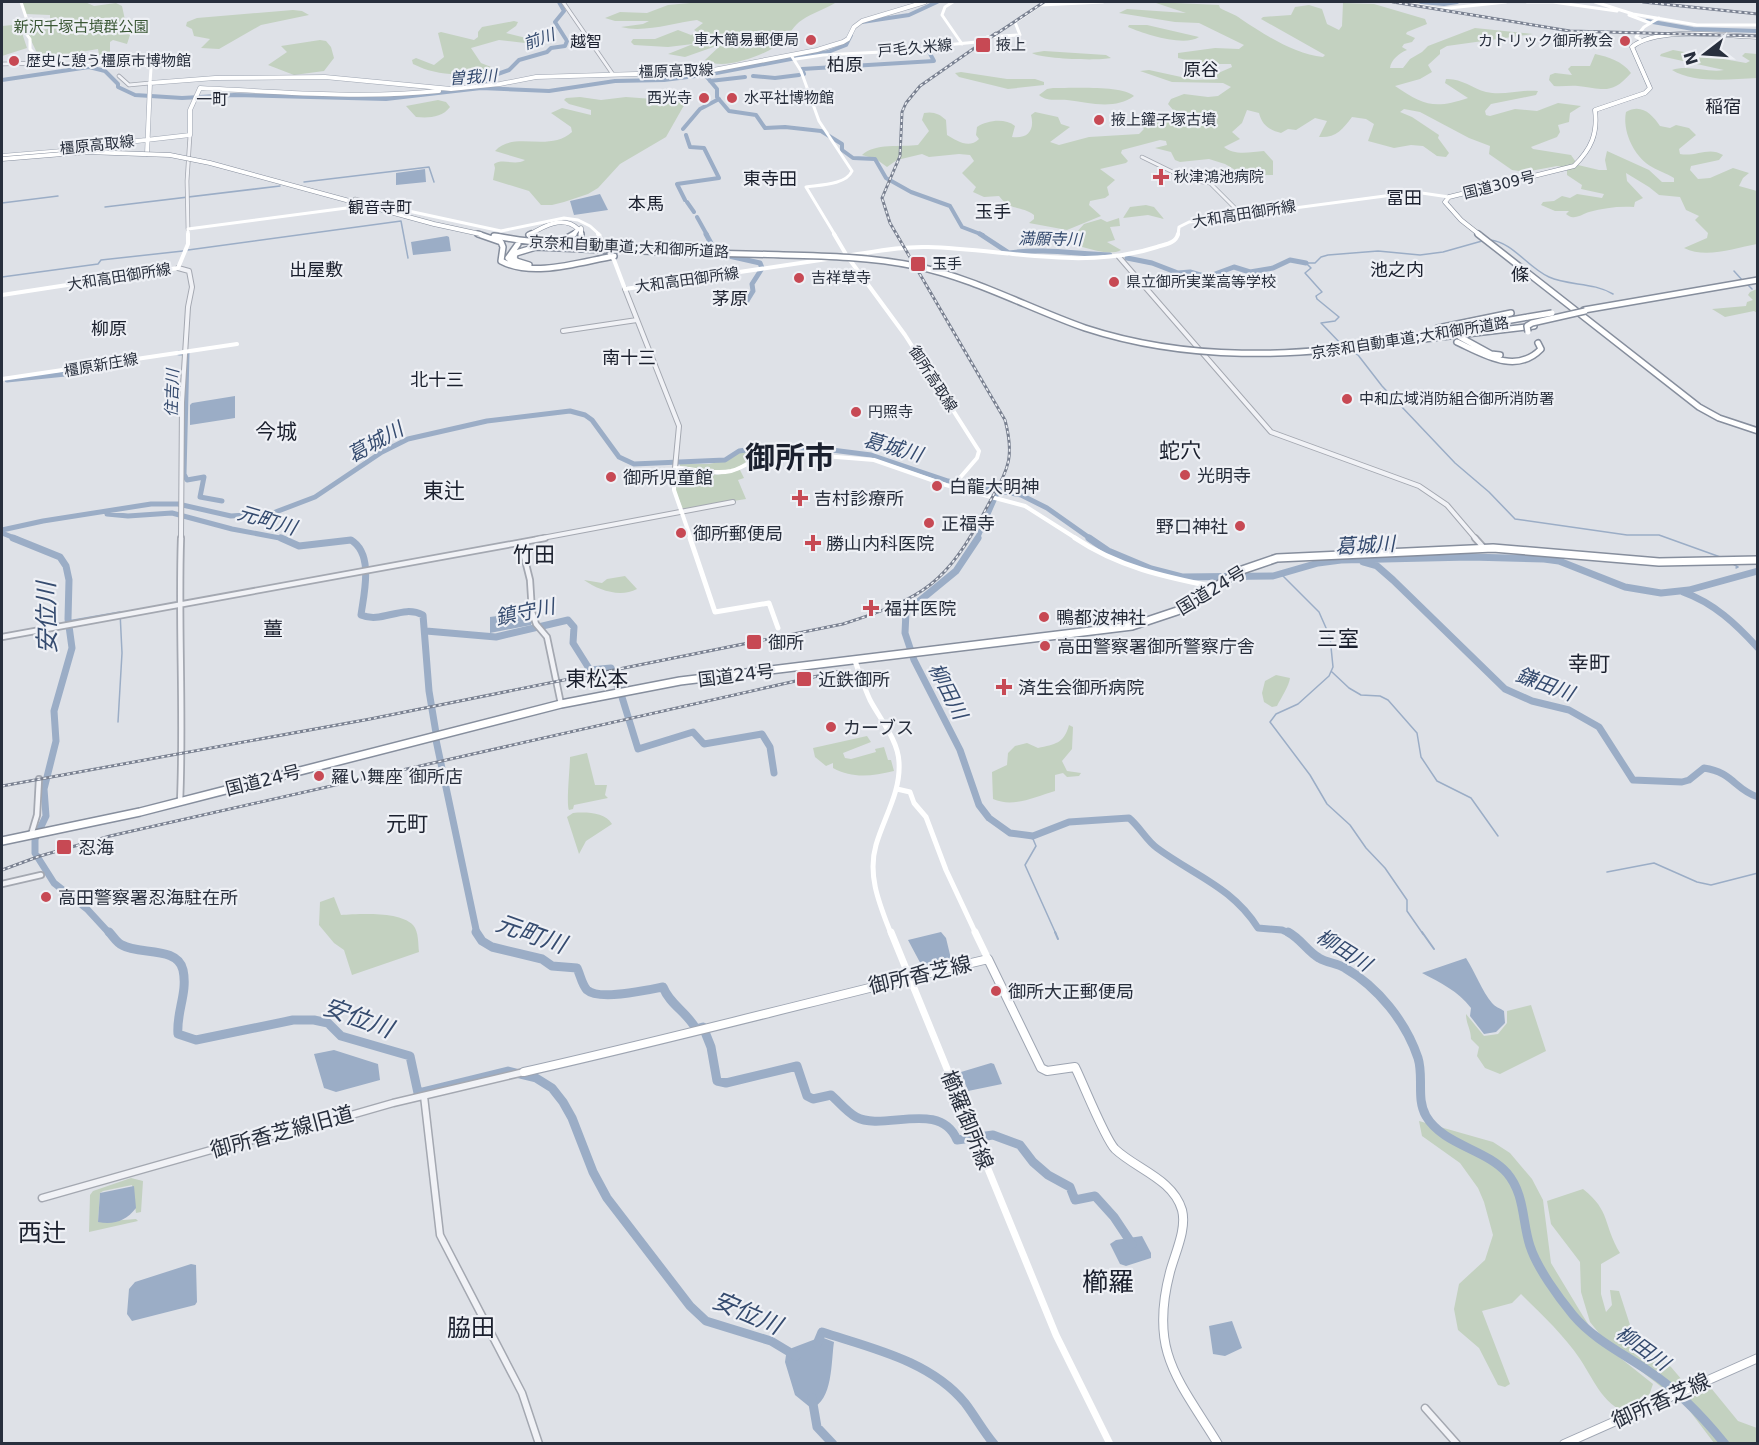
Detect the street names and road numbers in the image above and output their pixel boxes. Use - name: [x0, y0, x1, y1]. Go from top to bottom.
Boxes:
- street label: 戸毛久米線: [877, 36, 953, 60]
- street label: 橿原高取線: [638, 61, 714, 81]
- street label: 橿原高取線: [59, 132, 135, 158]
- street label: 国道309号: [1461, 167, 1537, 203]
- street label: 大和高田御所線: [1191, 197, 1297, 231]
- street label: 京奈和自動車道;大和御所道路: [529, 233, 729, 261]
- street label: 大和高田御所線: [66, 260, 172, 294]
- street label: 大和高田御所線: [634, 264, 740, 296]
- street label: 京奈和自動車道;大和御所道路: [1310, 313, 1510, 363]
- street label: 御所高取線: [905, 343, 961, 415]
- street label: 橿原新庄線: [62, 350, 140, 380]
- street label: 国道24号: [1173, 561, 1249, 619]
- street label: 国道24号: [697, 660, 775, 690]
- street label: 国道24号: [223, 761, 303, 799]
- street label: 御所香芝線: [866, 951, 974, 999]
- street label: 櫛羅御所線: [936, 1067, 998, 1173]
- street label: 御所香芝線旧道: [208, 1101, 356, 1163]
- street label: 御所香芝線: [1608, 1369, 1714, 1433]

